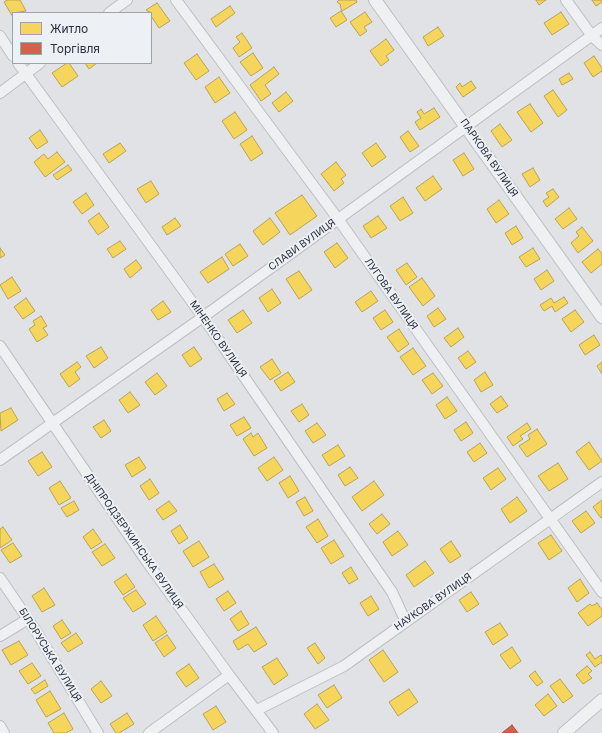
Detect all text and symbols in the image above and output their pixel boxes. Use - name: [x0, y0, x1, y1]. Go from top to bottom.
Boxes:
- legend: [12, 12, 152, 64]
- text: Житло: [50, 21, 88, 36]
- text: Торгівля: [50, 41, 100, 56]
- street label: ПАРКОВА ВУЛИЦЯ: [458, 117, 520, 199]
- street label: СЛАВИ ВУЛИЦЯ: [266, 217, 338, 273]
- street label: ЛУГОВА ВУЛИЦЯ: [362, 256, 420, 332]
- street label: МІНЕНКО ВУЛИЦЯ: [187, 298, 249, 380]
- street label: ДНІПРОДЗЕРЖИНСЬКА ВУЛИЦЯ: [82, 471, 186, 611]
- street label: НАУКОВА ВУЛИЦЯ: [392, 571, 474, 633]
- street label: БІЛОРУСЬКА ВУЛИЦЯ: [16, 606, 84, 704]

